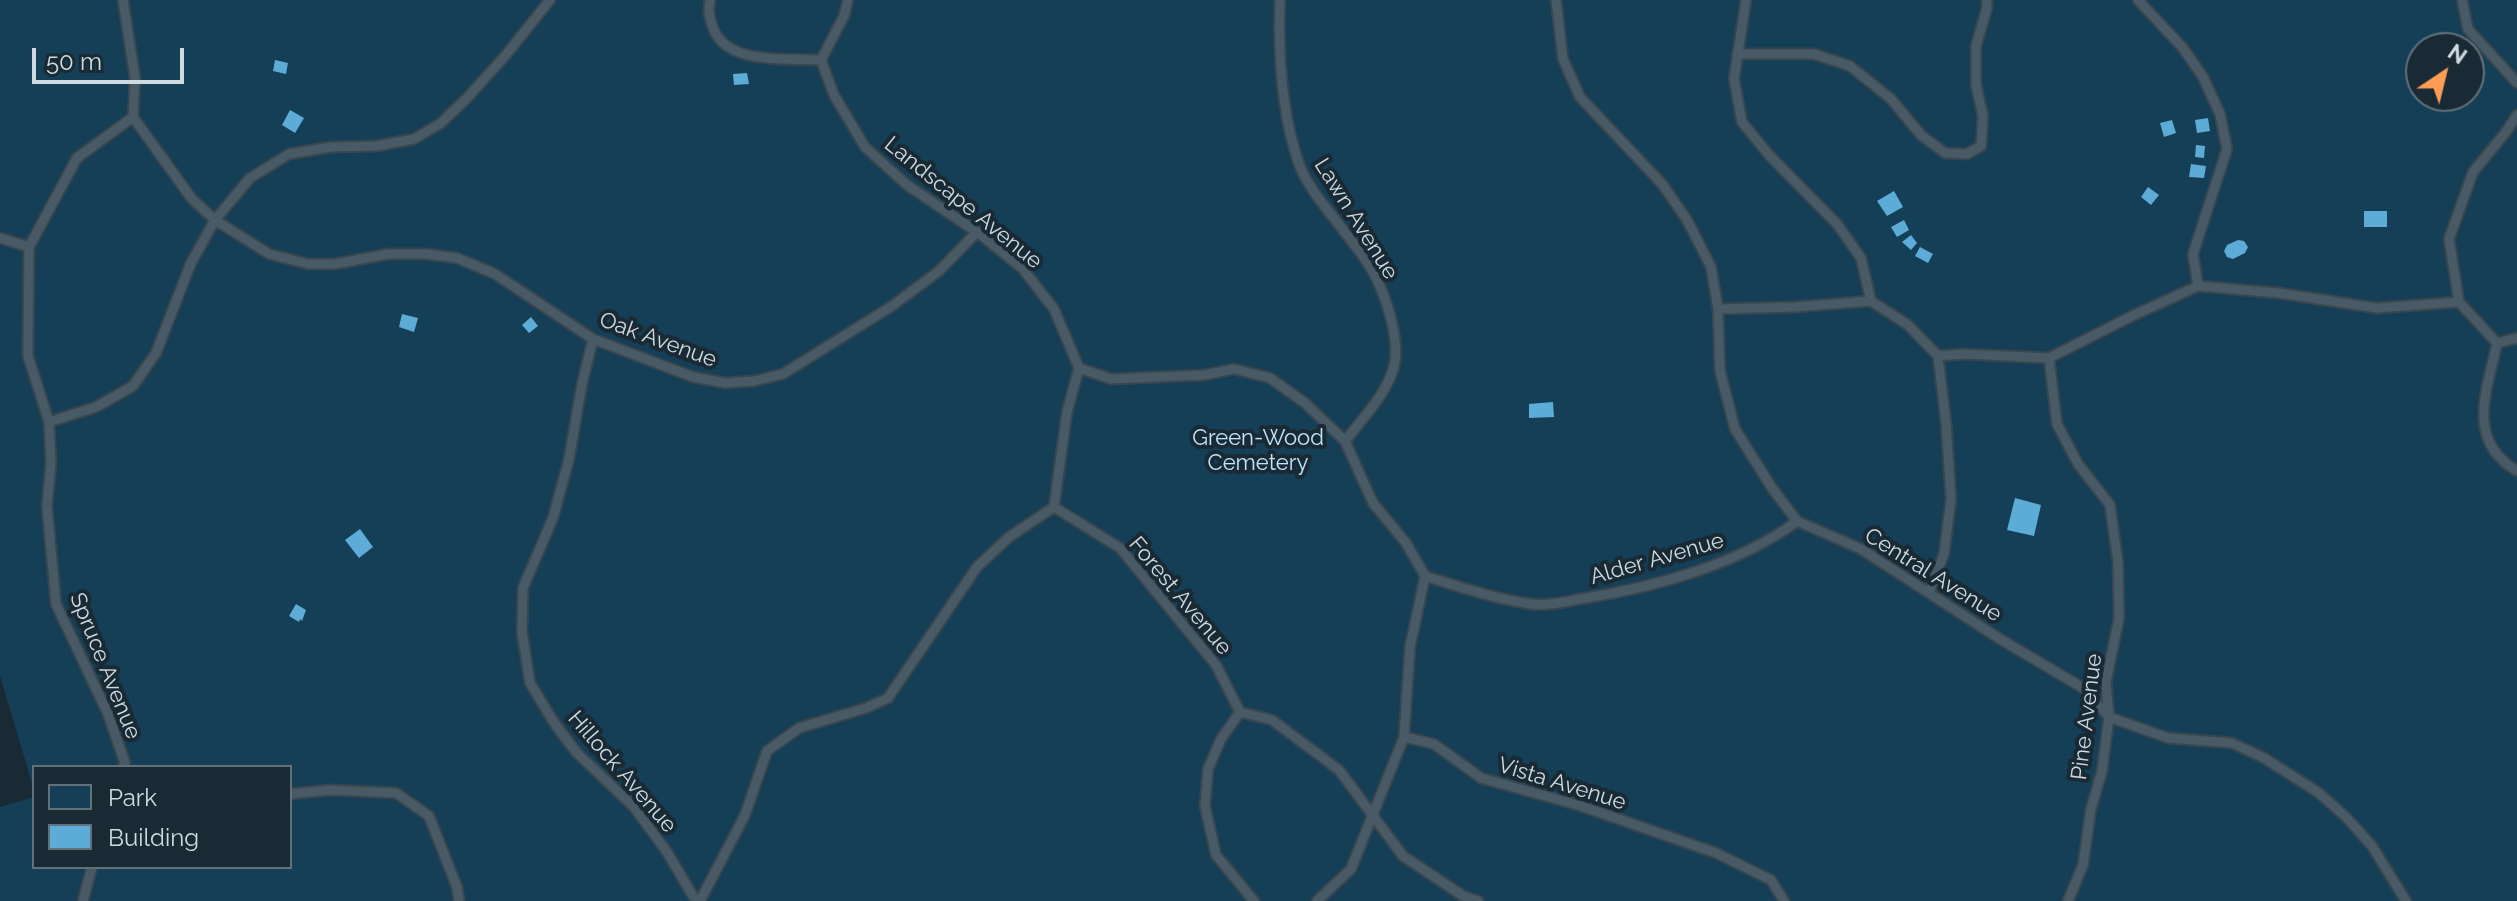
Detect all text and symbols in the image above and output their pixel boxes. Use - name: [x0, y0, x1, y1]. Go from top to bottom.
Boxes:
- scale bar: [36, 32, 188, 82]
- north arrow: [2405, 32, 2485, 112]
- text: N: [2443, 39, 2472, 69]
- text: 50 m: [46, 47, 102, 76]
- street label: Landscape Avenue: [879, 131, 1047, 275]
- street label: Lawn Avenue: [1308, 153, 1404, 285]
- street label: Oak Avenue: [596, 307, 720, 373]
- park label: Green-Wood Cemetery: [1192, 425, 1324, 476]
- street label: Central Avenue: [1860, 522, 2006, 628]
- street label: Alder Avenue: [1587, 527, 1727, 591]
- street label: Forest Avenue: [1123, 531, 1237, 661]
- street label: Spruce Avenue: [64, 589, 146, 743]
- street label: Pine Avenue: [2066, 652, 2108, 782]
- street label: Hillock Avenue: [562, 706, 682, 838]
- street label: Vista Avenue: [1495, 752, 1629, 816]
- legend: [32, 765, 292, 869]
- text: Park: [108, 783, 157, 812]
- text: Building: [108, 823, 199, 852]

